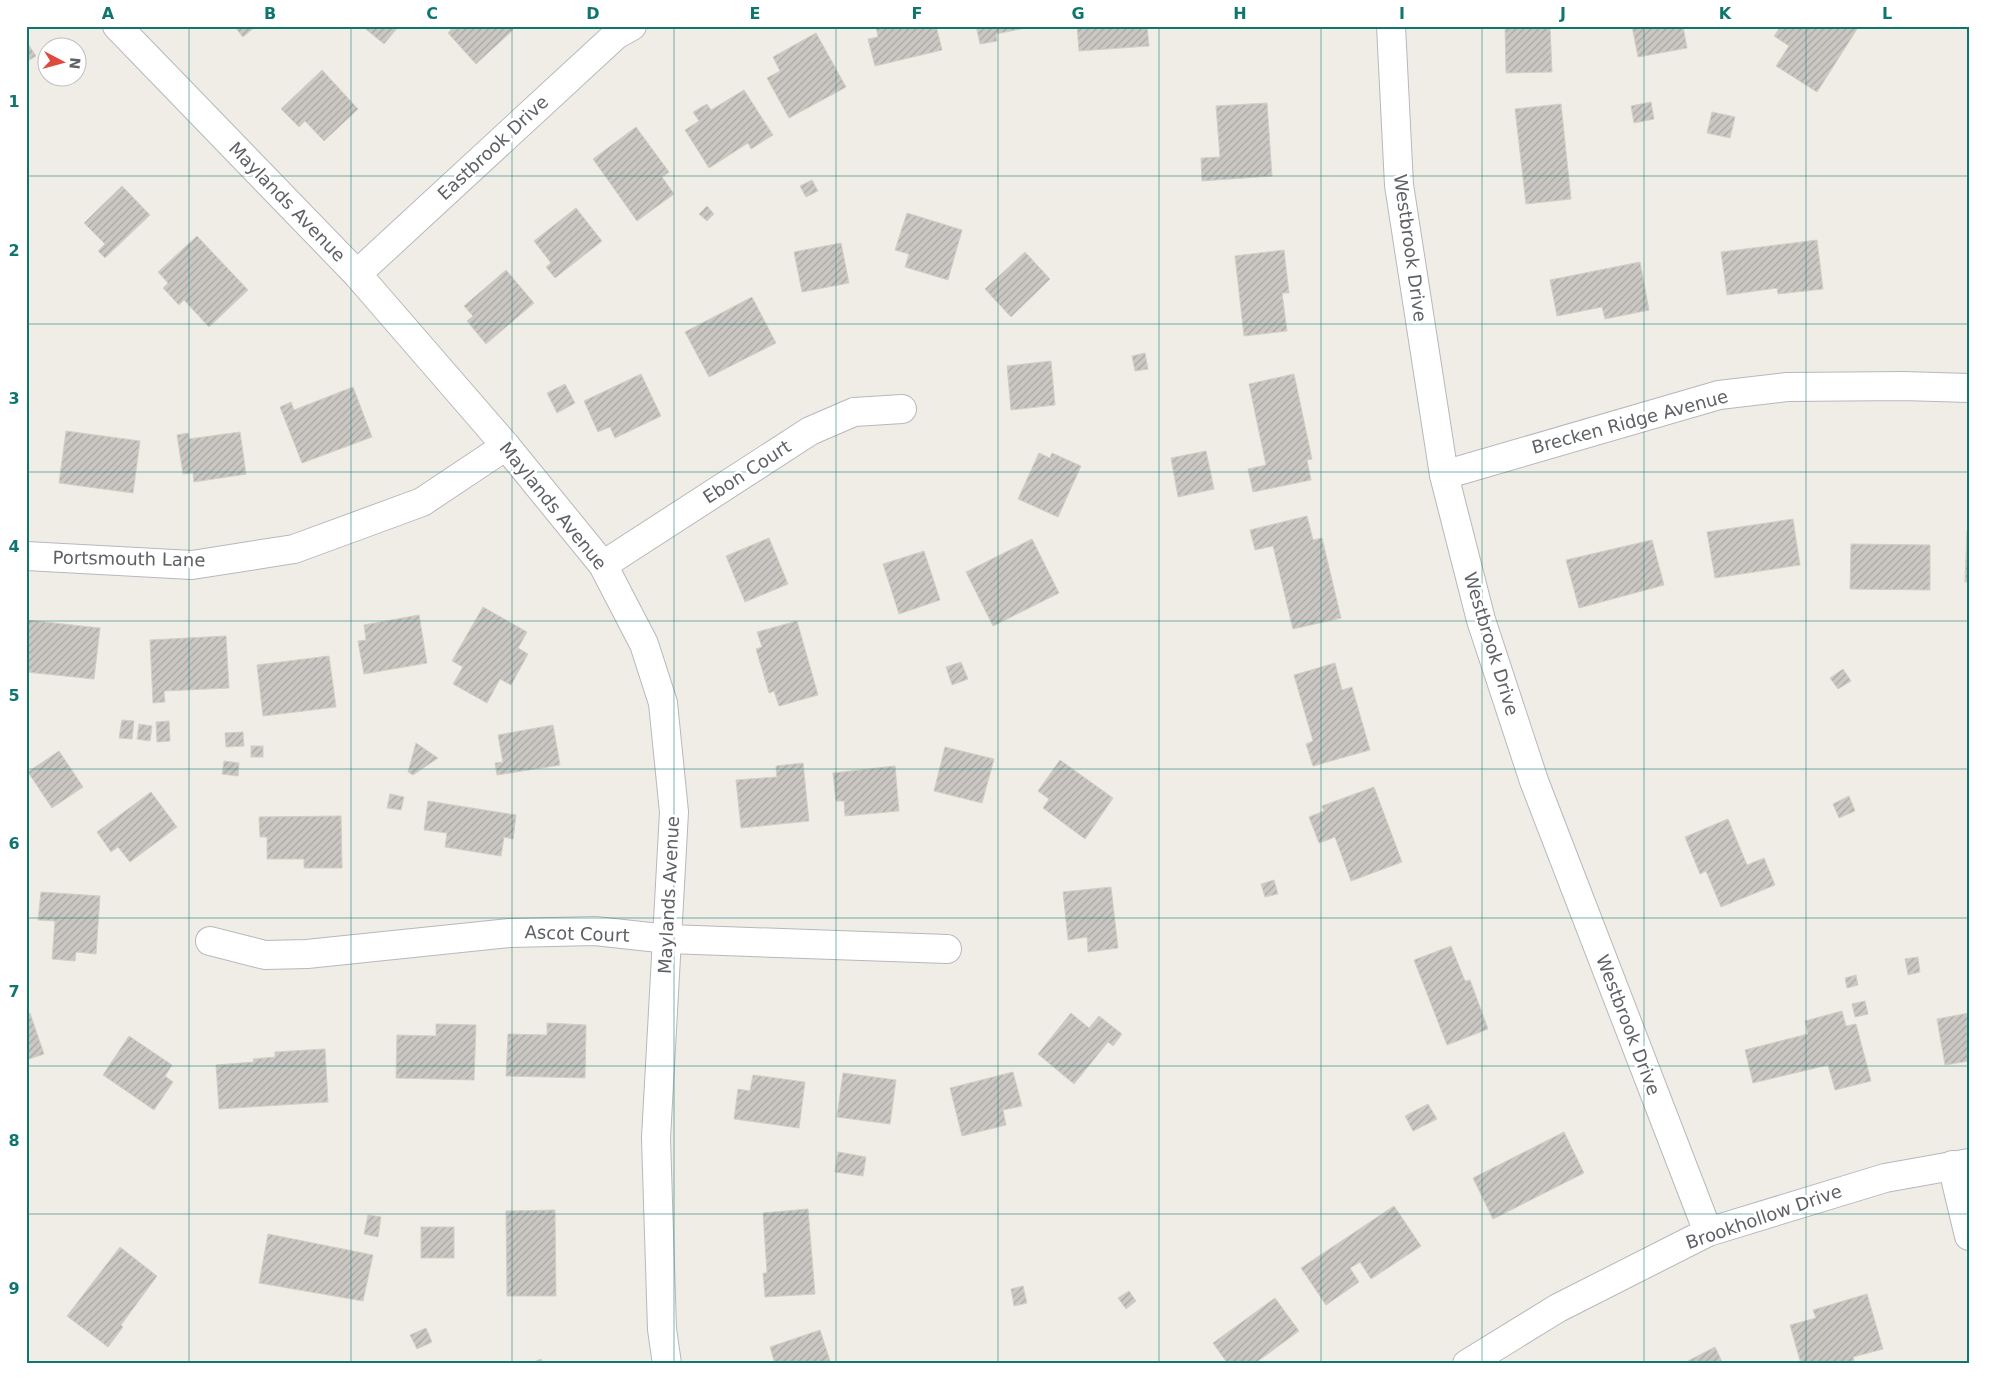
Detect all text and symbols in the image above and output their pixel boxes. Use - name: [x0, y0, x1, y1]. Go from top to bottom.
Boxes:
- text: A: [102, 4, 115, 23]
- text: B: [264, 4, 276, 23]
- text: C: [426, 4, 438, 23]
- text: D: [586, 4, 600, 23]
- text: E: [750, 4, 760, 23]
- text: F: [912, 4, 922, 23]
- text: G: [1071, 4, 1085, 23]
- text: H: [1233, 4, 1247, 23]
- text: I: [1399, 4, 1405, 23]
- text: J: [1559, 4, 1566, 23]
- text: K: [1719, 4, 1732, 23]
- text: L: [1882, 4, 1892, 23]
- north arrow: [38, 38, 88, 88]
- text: N: [66, 57, 83, 70]
- street label: Eastbrook Drive: [433, 91, 552, 204]
- text: 1: [8, 92, 20, 111]
- street label: Maylands Avenue: [225, 138, 350, 266]
- street label: Westbrook Drive: [1390, 173, 1431, 323]
- text: 2: [8, 241, 20, 260]
- street label: Brecken Ridge Avenue: [1529, 385, 1730, 458]
- text: 3: [8, 389, 20, 408]
- street label: Ebon Court: [699, 435, 795, 508]
- street label: Maylands Avenue: [495, 438, 611, 574]
- text: 4: [8, 537, 20, 556]
- street label: Portsmouth Lane: [52, 547, 206, 570]
- street label: Westbrook Drive: [1460, 570, 1523, 718]
- text: 5: [8, 686, 20, 705]
- street label: Maylands Avenue: [654, 816, 683, 974]
- text: 6: [8, 834, 20, 853]
- street label: Ascot Court: [524, 921, 630, 946]
- street label: Westbrook Drive: [1592, 952, 1665, 1098]
- text: 7: [8, 982, 20, 1001]
- text: 8: [8, 1131, 20, 1150]
- street label: Brookhollow Drive: [1683, 1180, 1845, 1253]
- text: 9: [8, 1279, 20, 1298]

